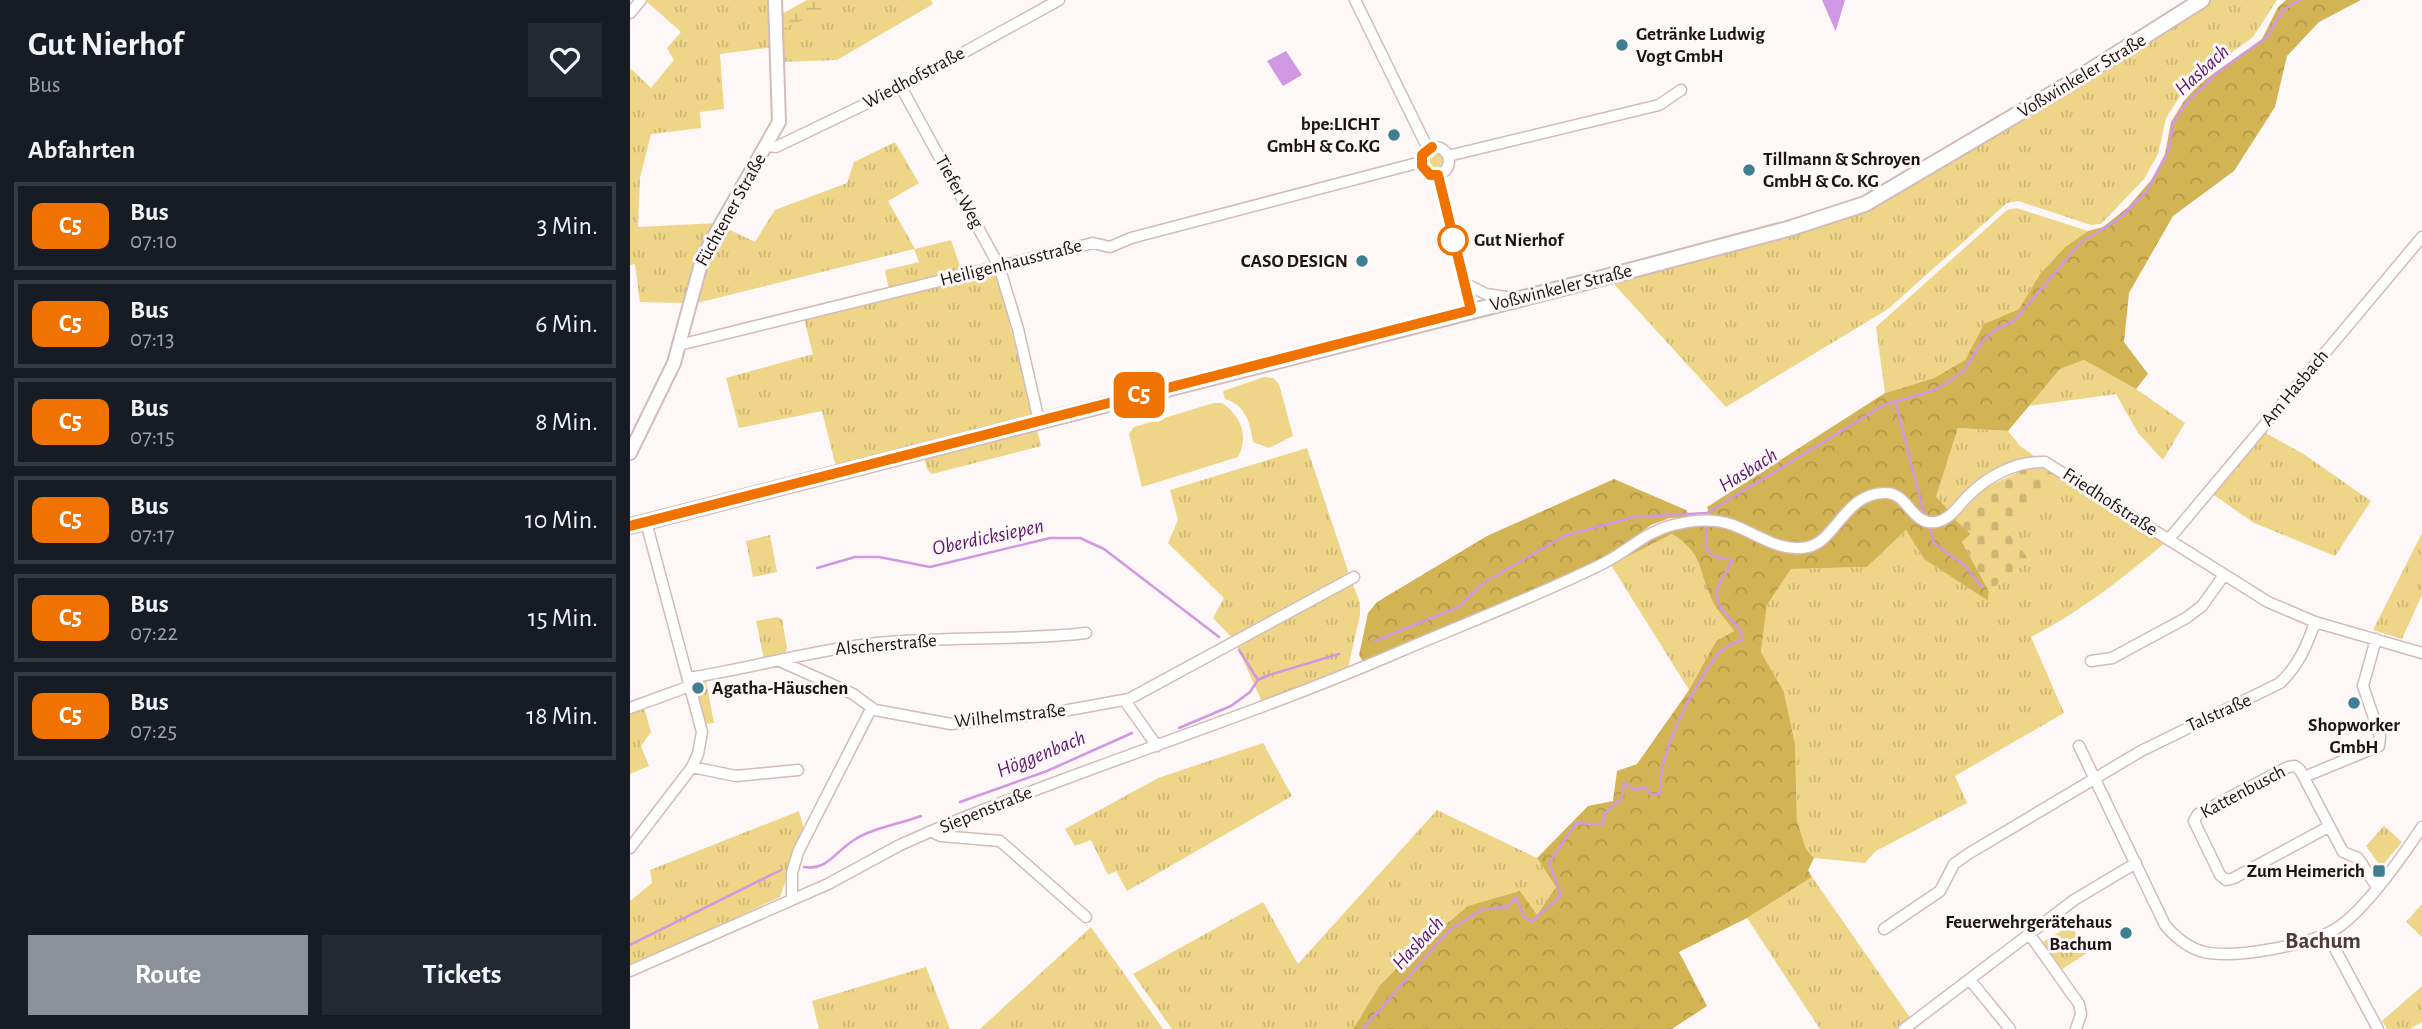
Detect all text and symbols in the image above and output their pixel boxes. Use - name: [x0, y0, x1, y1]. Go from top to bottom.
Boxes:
- button: heart: [528, 23, 602, 97]
- place label: Getränke Ludwig Vogt GmbH: [1636, 25, 1765, 66]
- text: Gut Nierhof: [28, 29, 183, 62]
- street label: Voßwinkeler Straße: [2015, 30, 2149, 122]
- marker: Getränke Ludwig Vogt GmbH: [1614, 37, 1630, 53]
- water label: Hasbach: [2171, 41, 2233, 99]
- street label: Wiedhofstraße: [860, 43, 968, 113]
- text: Bus: [28, 74, 61, 97]
- place label: bpe:LICHT GmbH & Co.KG: [1267, 115, 1380, 156]
- marker: bpe:LICHT GmbH & Co.KG: [1386, 127, 1402, 143]
- text: Abfahrten: [28, 137, 135, 163]
- street label: Füchtener Straße: [692, 150, 770, 270]
- place label: Tillmann & Schroyen GmbH & Co. KG: [1763, 150, 1921, 191]
- street label: Tiefer Weg: [931, 152, 987, 232]
- marker: Tillmann & Schroyen GmbH & Co. KG: [1741, 162, 1757, 178]
- text: Bus: [130, 199, 169, 225]
- text: 3 Min.: [537, 213, 598, 239]
- text: C5: [59, 214, 82, 238]
- marker: Gut Nierhof: [1438, 225, 1468, 255]
- text: 07:10: [130, 230, 177, 253]
- place label: Gut Nierhof: [1474, 231, 1565, 250]
- street label: Heiligenhausstraße: [938, 236, 1084, 290]
- place label: CASO DESIGN: [1241, 252, 1348, 271]
- marker: CASO DESIGN: [1354, 253, 1370, 269]
- street label: Voßwinkeler Straße: [1488, 261, 1634, 315]
- text: Bus: [130, 297, 169, 323]
- text: 6 Min.: [535, 311, 598, 337]
- text: C5: [59, 312, 82, 336]
- text: 07:13: [130, 328, 174, 351]
- street label: Am Hasbach: [2258, 346, 2332, 430]
- line badge: C5: [1107, 372, 1170, 418]
- text: C5: [1128, 383, 1150, 407]
- text: Bus: [130, 395, 169, 421]
- text: 8 Min.: [535, 409, 598, 435]
- text: C5: [59, 410, 82, 434]
- text: 07:15: [130, 426, 175, 449]
- water label: Hasbach: [1715, 444, 1781, 496]
- street label: Friedhofstraße: [2059, 464, 2161, 540]
- text: Bus: [130, 493, 169, 519]
- text: 10 Min.: [525, 507, 598, 533]
- text: C5: [59, 508, 82, 532]
- water label: Oberdicksiepen: [930, 515, 1046, 560]
- text: 07:17: [130, 524, 175, 547]
- text: Bus: [130, 591, 169, 617]
- text: 15 Min.: [528, 605, 598, 631]
- text: C5: [59, 606, 82, 630]
- text: 07:22: [130, 622, 178, 645]
- street label: Alscherstraße: [834, 631, 938, 659]
- place label: Agatha-Häuschen: [712, 679, 848, 698]
- marker: Agatha-Häuschen: [690, 680, 706, 696]
- text: Bus: [130, 689, 169, 715]
- street label: Talstraße: [2184, 690, 2254, 736]
- marker: Shopworker GmbH: [2346, 695, 2362, 711]
- street label: Wilhelmstraße: [953, 701, 1067, 731]
- text: 18 Min.: [526, 703, 598, 729]
- text: C5: [59, 704, 82, 728]
- place label: Shopworker GmbH: [2308, 716, 2400, 757]
- text: 07:25: [130, 720, 177, 743]
- water label: Höggenbach: [994, 727, 1088, 781]
- street label: Kattenbusch: [2197, 762, 2289, 822]
- street label: Siepenstraße: [937, 783, 1035, 837]
- place label: Zum Heimerich: [2247, 862, 2365, 881]
- marker: Zum Heimerich: [2371, 863, 2387, 879]
- water label: Hasbach: [1388, 912, 1448, 974]
- place label: Feuerwehrgerätehaus Bachum: [1945, 913, 2112, 954]
- marker: Feuerwehrgerätehaus Bachum: [2118, 925, 2134, 941]
- district label: Bachum: [2285, 930, 2361, 953]
- button: Route: [28, 935, 308, 1015]
- button: Tickets: [322, 935, 602, 1015]

